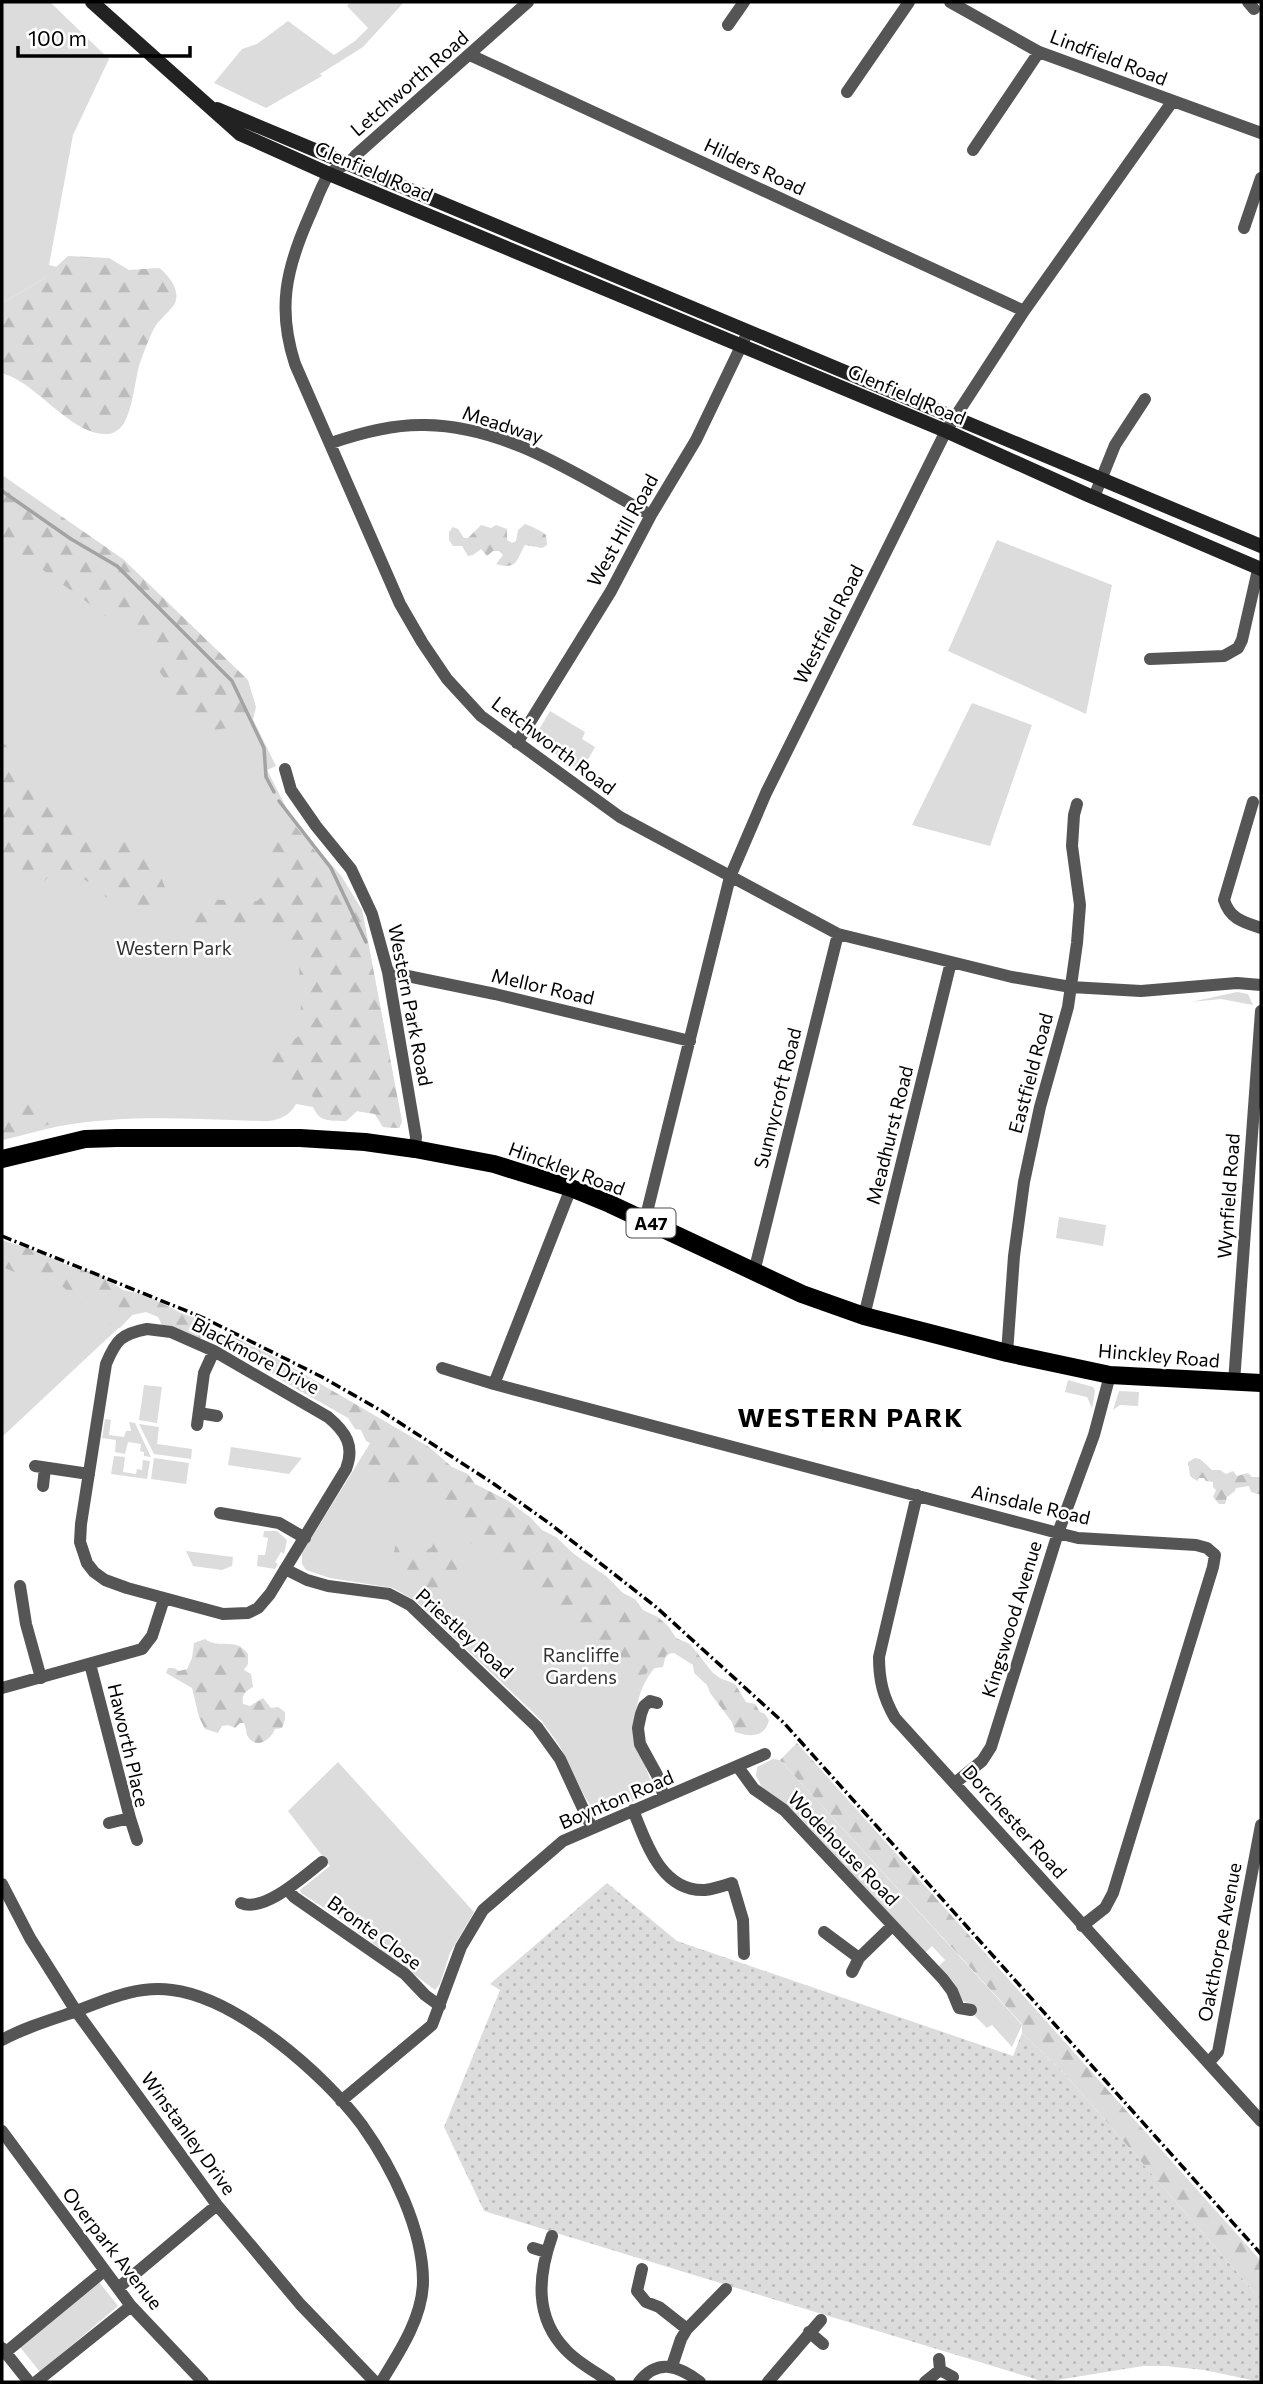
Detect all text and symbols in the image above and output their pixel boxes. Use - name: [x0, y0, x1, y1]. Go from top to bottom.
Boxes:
- scale bar: [18, 14, 189, 58]
- street label: Lindfield Road: [1047, 24, 1171, 90]
- text: 100 m: [28, 25, 87, 50]
- street label: Letchworth Road: [345, 25, 473, 141]
- street label: Hilders Road: [701, 133, 809, 199]
- street label: Glenfield Road: [312, 136, 436, 206]
- street label: Glenfield Road: [845, 359, 969, 429]
- street label: Meadway: [460, 400, 546, 448]
- street label: West Hill Road: [582, 470, 662, 590]
- street label: Westfield Road: [788, 561, 868, 687]
- street label: Letchworth Road: [488, 691, 620, 799]
- street label: Western Park Road: [384, 922, 438, 1088]
- park label: Western Park: [116, 936, 232, 959]
- street label: Mellor Road: [489, 963, 597, 1009]
- street label: Eastfield Road: [1003, 1010, 1057, 1136]
- street label: Sunnycroft Road: [748, 1025, 806, 1171]
- street label: Meadhurst Road: [861, 1063, 917, 1207]
- street label: Wynfield Road: [1212, 1132, 1244, 1260]
- street label: Hinckley Road: [506, 1136, 628, 1200]
- road number: A47: [626, 1208, 676, 1238]
- street label: Blackmore Drive: [188, 1312, 324, 1398]
- street label: Hinckley Road: [1097, 1338, 1221, 1372]
- district label: WESTERN PARK: [738, 1401, 964, 1432]
- street label: Ainsdale Road: [969, 1479, 1093, 1529]
- street label: Kingswood Avenue: [976, 1538, 1046, 1700]
- street label: Priestley Road: [412, 1583, 518, 1683]
- park label: Rancliffe Gardens: [543, 1643, 619, 1688]
- street label: Haworth Place: [104, 1681, 154, 1809]
- street label: Dorchester Road: [958, 1760, 1072, 1882]
- street label: Boynton Road: [555, 1765, 677, 1833]
- street label: Wodehouse Road: [784, 1786, 904, 1910]
- street label: Oakthorpe Avenue: [1192, 1860, 1246, 2024]
- street label: Bronte Close: [323, 1890, 427, 1974]
- street label: Winstanley Drive: [137, 2067, 241, 2199]
- street label: Overpark Avenue: [58, 2182, 168, 2314]

